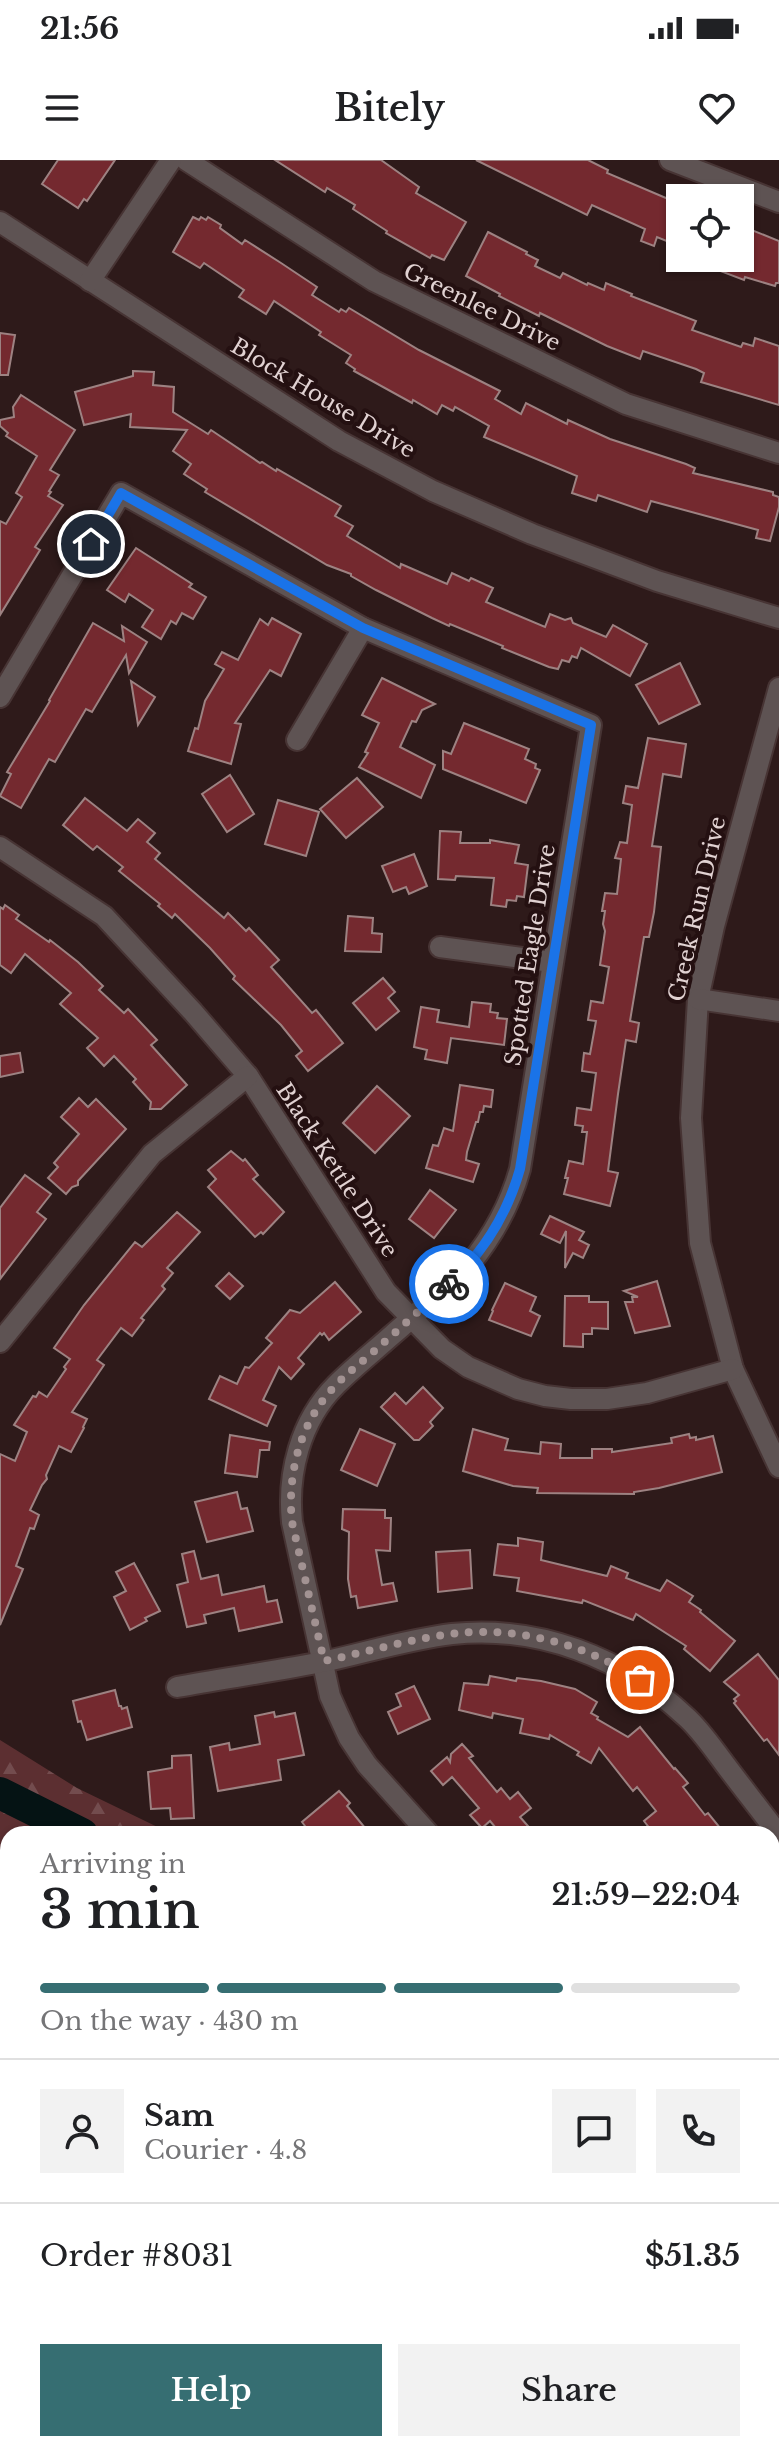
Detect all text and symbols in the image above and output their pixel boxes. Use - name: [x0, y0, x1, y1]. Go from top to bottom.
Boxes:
- text: 21:56: [40, 10, 119, 47]
- icon: menu: [40, 86, 84, 130]
- text: Bitely: [334, 86, 445, 131]
- icon: heart: [695, 86, 739, 130]
- map controls: [666, 184, 754, 272]
- button: locate: [666, 184, 754, 272]
- street label: Greenlee Drive: [399, 257, 565, 357]
- street label: Block House Drive: [226, 332, 420, 464]
- pin: [57, 510, 125, 578]
- icon: home: [69, 522, 113, 566]
- street label: Creek Run Drive: [663, 814, 731, 1004]
- street label: Spotted Eagle Drive: [499, 842, 561, 1068]
- street label: Black Kettle Drive: [271, 1078, 403, 1262]
- courier: [409, 1244, 489, 1324]
- icon: bike: [427, 1262, 471, 1306]
- pin: [606, 1646, 674, 1714]
- icon: bag: [618, 1658, 662, 1702]
- text: Arriving in: [40, 1848, 186, 1880]
- text: 21:59–22:04: [551, 1876, 740, 1913]
- text: 3 min: [40, 1878, 200, 1942]
- text: On the way · 430 m: [40, 2005, 298, 2037]
- button: person: [40, 2089, 124, 2173]
- button: chat: [552, 2089, 636, 2173]
- button: phone: [656, 2089, 740, 2173]
- text: Sam: [144, 2097, 214, 2134]
- text: Courier · 4.8: [144, 2134, 307, 2166]
- text: Order #8031: [40, 2237, 233, 2274]
- text: $51.35: [645, 2237, 740, 2274]
- button: Help: [40, 2344, 382, 2436]
- button: Share: [398, 2344, 740, 2436]

